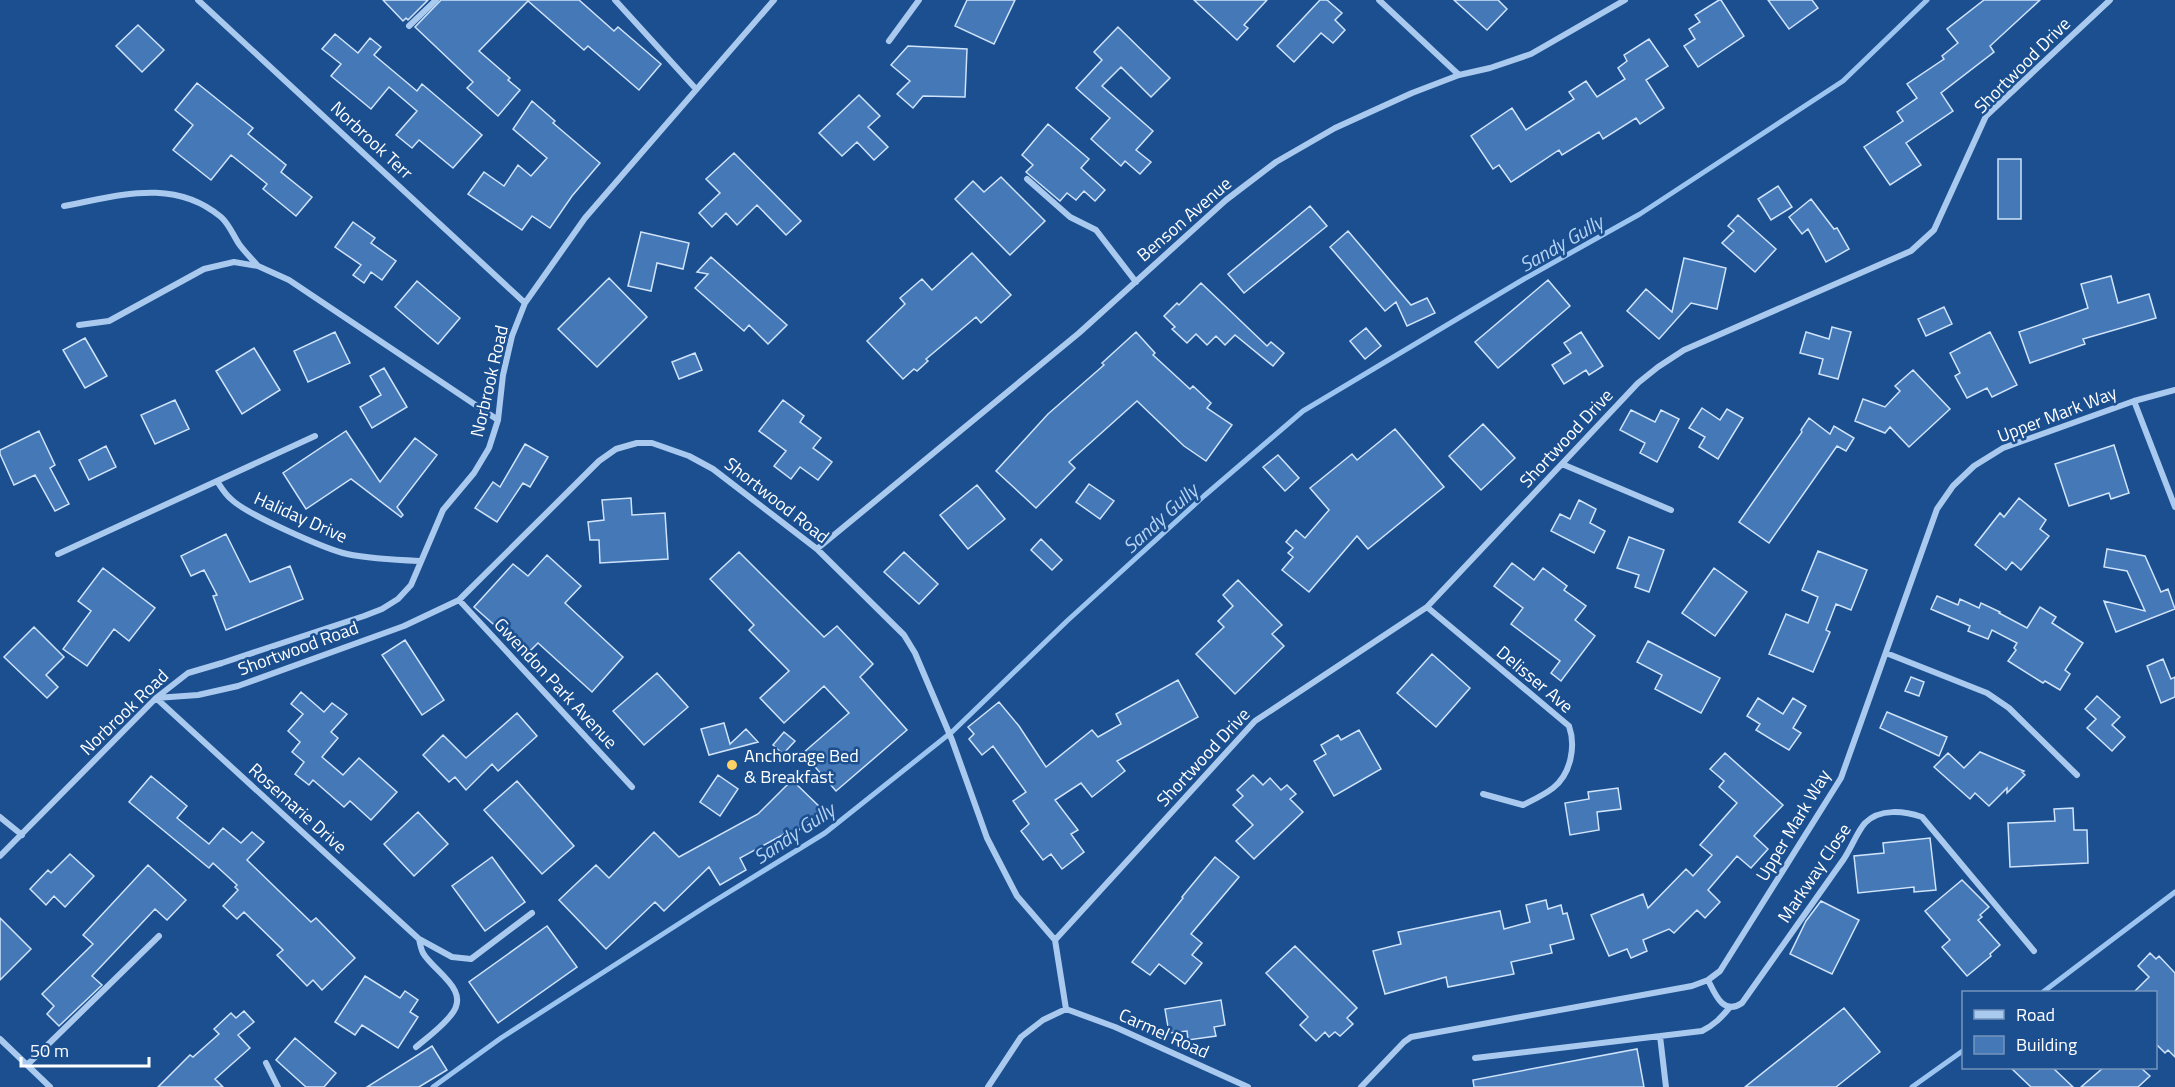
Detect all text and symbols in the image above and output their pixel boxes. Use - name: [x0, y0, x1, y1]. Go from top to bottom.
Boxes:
- street label: Shortwood Drive: [1968, 11, 2076, 119]
- street label: Norbrook Terr: [325, 95, 419, 185]
- street label: Benson Avenue: [1131, 170, 1237, 268]
- water label: Sandy Gully: [1513, 205, 1610, 280]
- street label: Norbrook Road: [463, 322, 515, 440]
- street label: Upper Mark Way: [1993, 379, 2121, 449]
- street label: Shortwood Drive: [1513, 382, 1619, 494]
- street label: Shortwood Road: [719, 450, 835, 550]
- water label: Sandy Gully: [1115, 474, 1206, 560]
- street label: Haliday Drive: [250, 484, 352, 550]
- street label: Gwendon Park Avenue: [488, 611, 624, 755]
- street label: Shortwood Road: [234, 614, 362, 682]
- street label: Delisser Ave: [1491, 639, 1579, 719]
- street label: Norbrook Road: [74, 663, 174, 761]
- street label: Shortwood Drive: [1150, 701, 1256, 813]
- place label: Anchorage Bed & Breakfast: [744, 742, 859, 790]
- street label: Rosemarie Drive: [243, 756, 353, 860]
- marker: Anchorage Bed & Breakfast: [725, 758, 739, 772]
- street label: Upper Mark Way: [1749, 764, 1837, 886]
- water label: Sandy Gully: [747, 793, 843, 872]
- street label: Markway Close: [1771, 818, 1857, 928]
- legend: [1962, 991, 2157, 1069]
- street label: Carmel Road: [1115, 1001, 1213, 1065]
- text: Road: [2016, 1001, 2055, 1028]
- scale bar: [21, 1030, 148, 1068]
- text: Building: [2016, 1031, 2077, 1058]
- text: 50 m: [30, 1037, 69, 1064]

